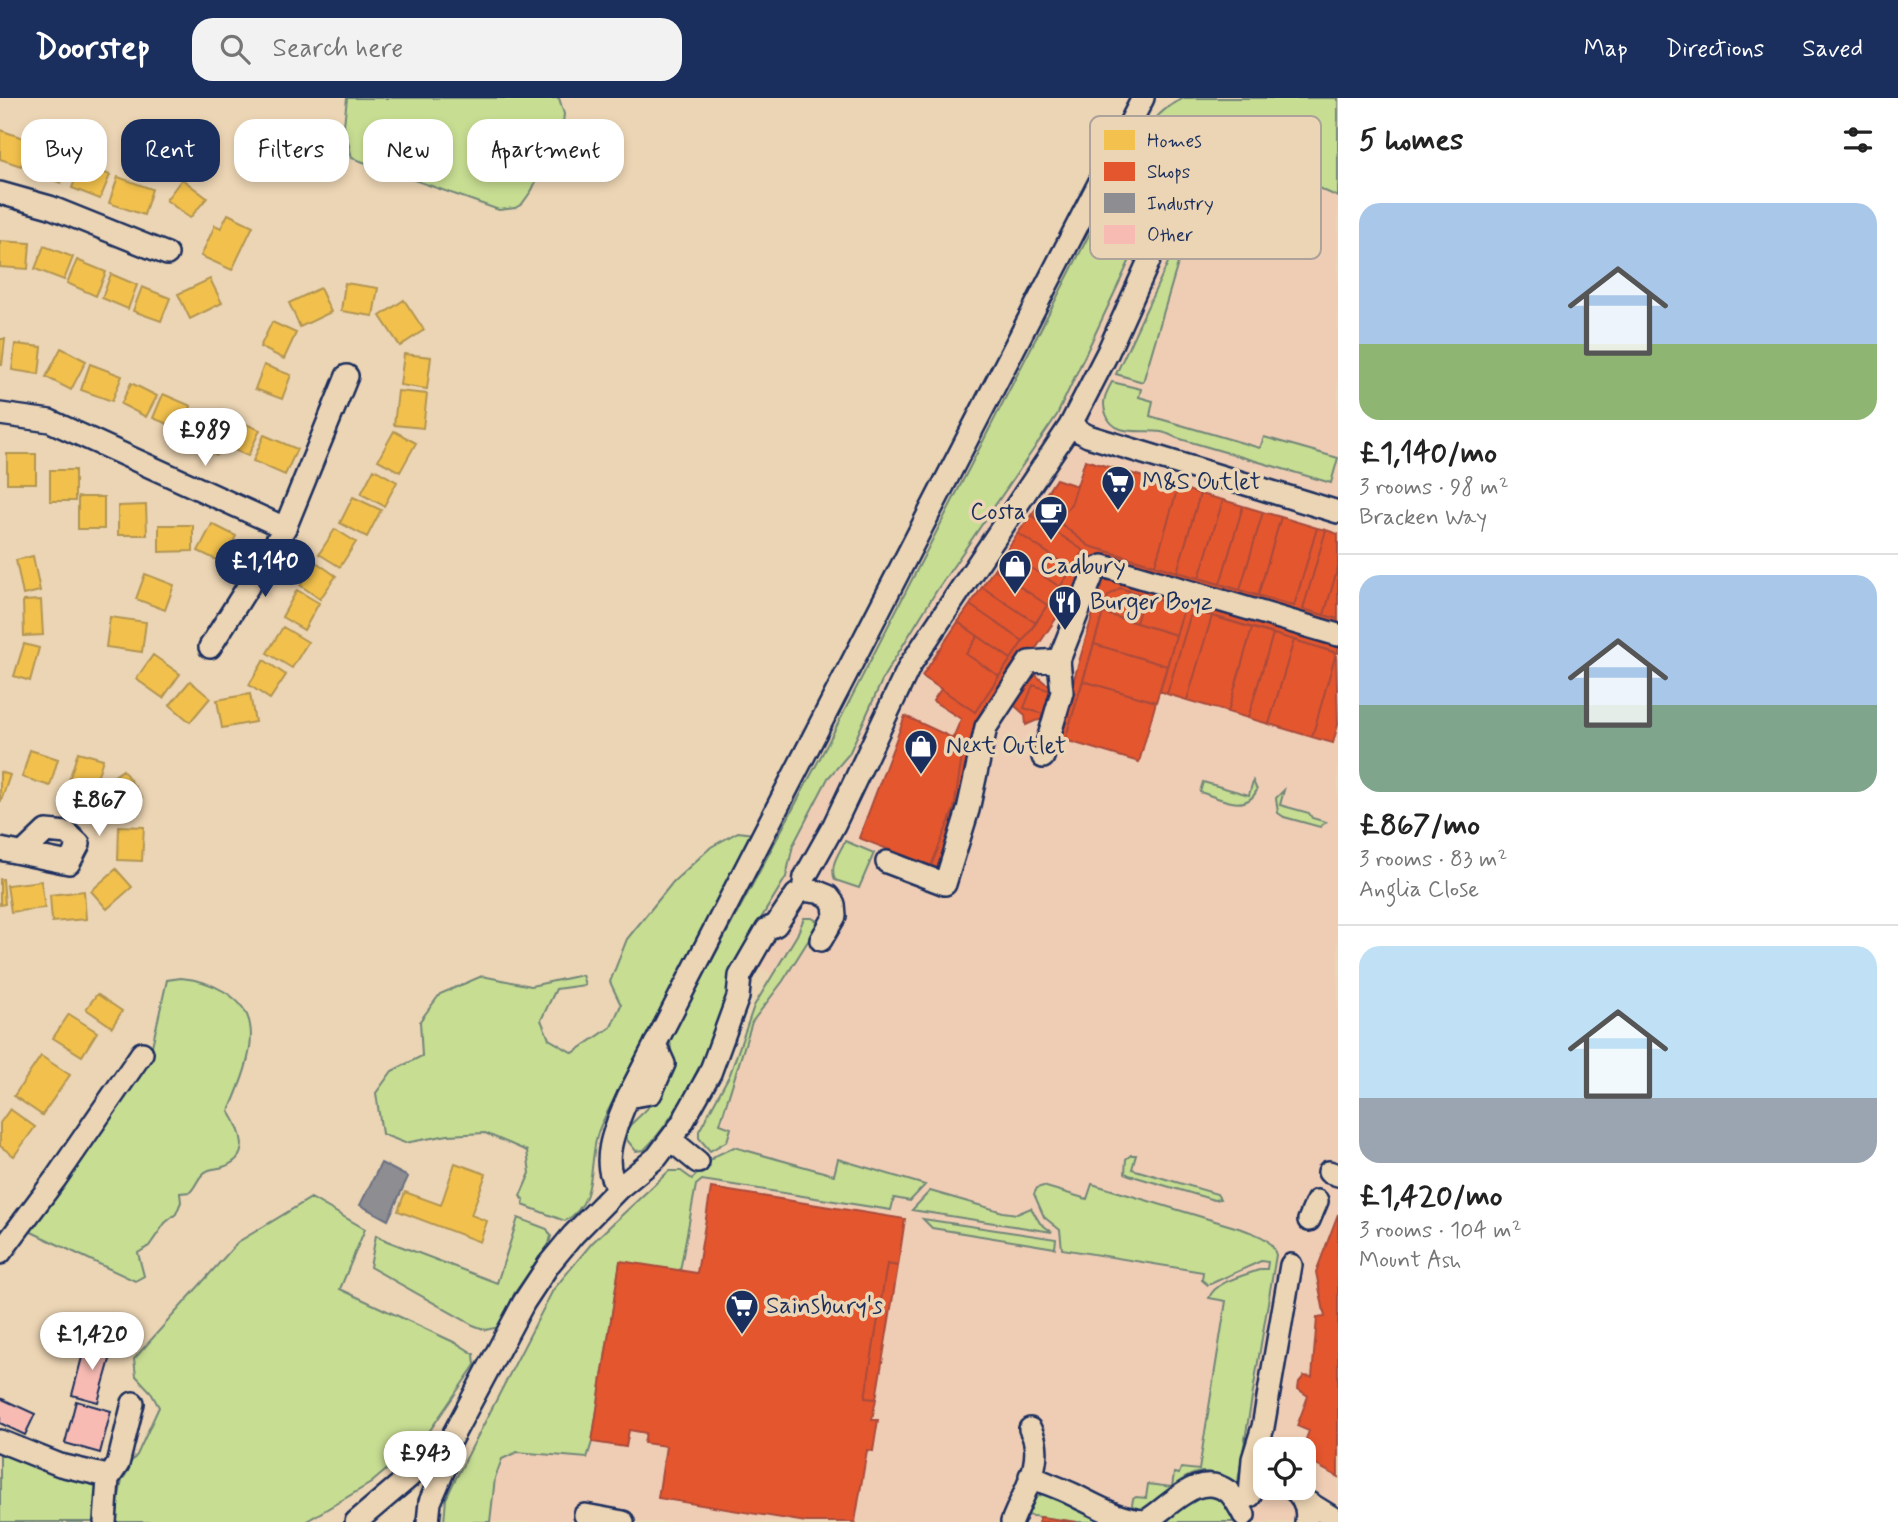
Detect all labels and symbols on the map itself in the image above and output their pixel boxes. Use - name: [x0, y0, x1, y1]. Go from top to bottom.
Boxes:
- legend: [1090, 116, 1321, 259]
- text: Homes: [1147, 129, 1202, 154]
- text: Shops: [1147, 160, 1190, 185]
- text: Industry: [1147, 192, 1214, 217]
- text: Other: [1147, 223, 1193, 248]
- pin: £989: [164, 408, 246, 468]
- supermarket icon: M&S Outlet: [1099, 463, 1137, 512]
- place label: M&S Outlet: [1142, 467, 1261, 498]
- cafe icon: Costa: [1032, 493, 1070, 542]
- place label: Costa: [970, 497, 1026, 528]
- pin: £1,140: [208, 540, 322, 599]
- shop icon: Cadbury: [996, 547, 1034, 596]
- place label: Cadbury: [1040, 551, 1126, 582]
- restaurant icon: Burger Boyz: [1046, 583, 1084, 632]
- place label: Burger Boyz: [1090, 587, 1213, 620]
- shop icon: Next Outlet: [902, 727, 940, 776]
- place label: Next Outlet: [946, 731, 1066, 762]
- pin: £867: [58, 778, 140, 838]
- supermarket icon: Sainsbury's: [723, 1287, 761, 1336]
- place label: Sainsbury's: [766, 1291, 883, 1322]
- pin: £1,420: [35, 1312, 149, 1372]
- pin: £943: [384, 1432, 466, 1491]

